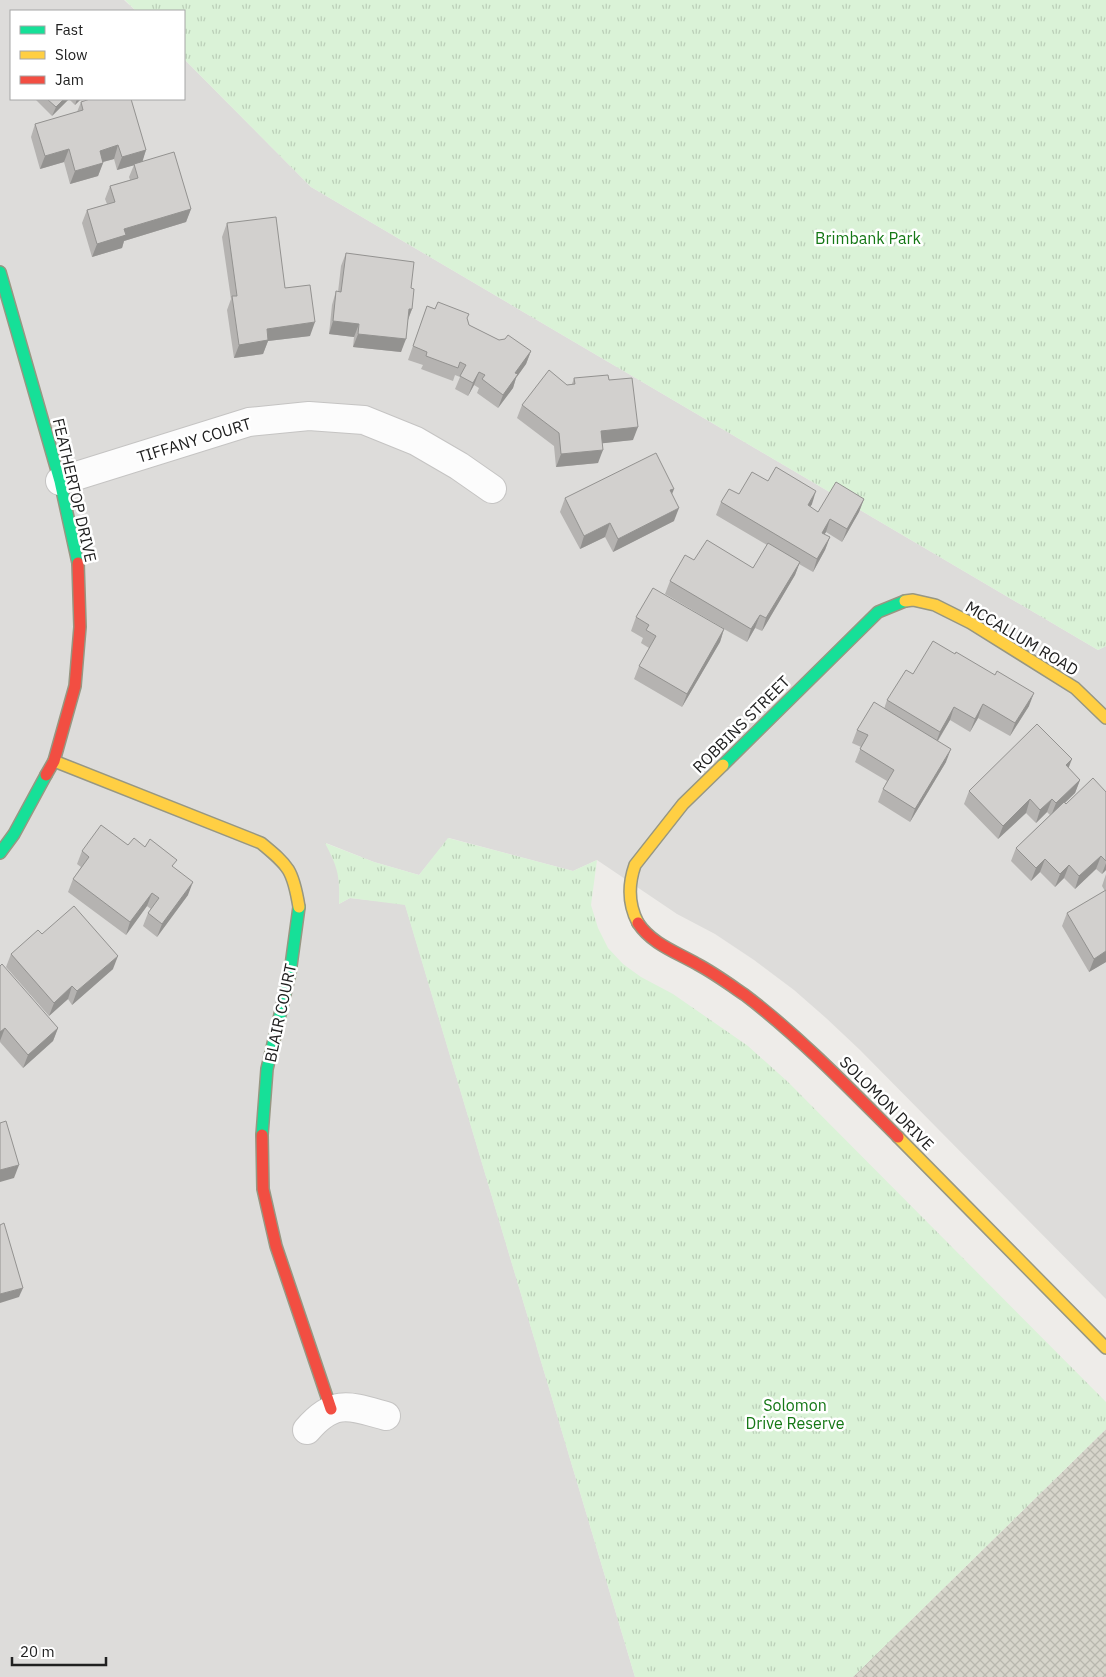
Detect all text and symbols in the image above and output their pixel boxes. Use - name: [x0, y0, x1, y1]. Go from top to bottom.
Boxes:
- legend: [10, 10, 185, 100]
- text: Fast: [55, 20, 83, 39]
- text: Slow: [55, 45, 88, 64]
- text: Jam: [55, 70, 84, 89]
- park label: Brimbank Park: [815, 228, 921, 248]
- street label: TIFFANY COURT: [134, 413, 254, 467]
- street label: FEATHERTOP DRIVE: [49, 416, 101, 564]
- street label: MCCALLUM ROAD: [962, 596, 1082, 680]
- street label: ROBBINS STREET: [688, 671, 794, 777]
- street label: BLAIR COURT: [260, 962, 300, 1064]
- street label: SOLOMON DRIVE: [836, 1052, 938, 1154]
- park label: Solomon Drive Reserve: [746, 1395, 845, 1433]
- scale bar: [12, 1634, 106, 1666]
- text: 20 m: [20, 1642, 55, 1661]

